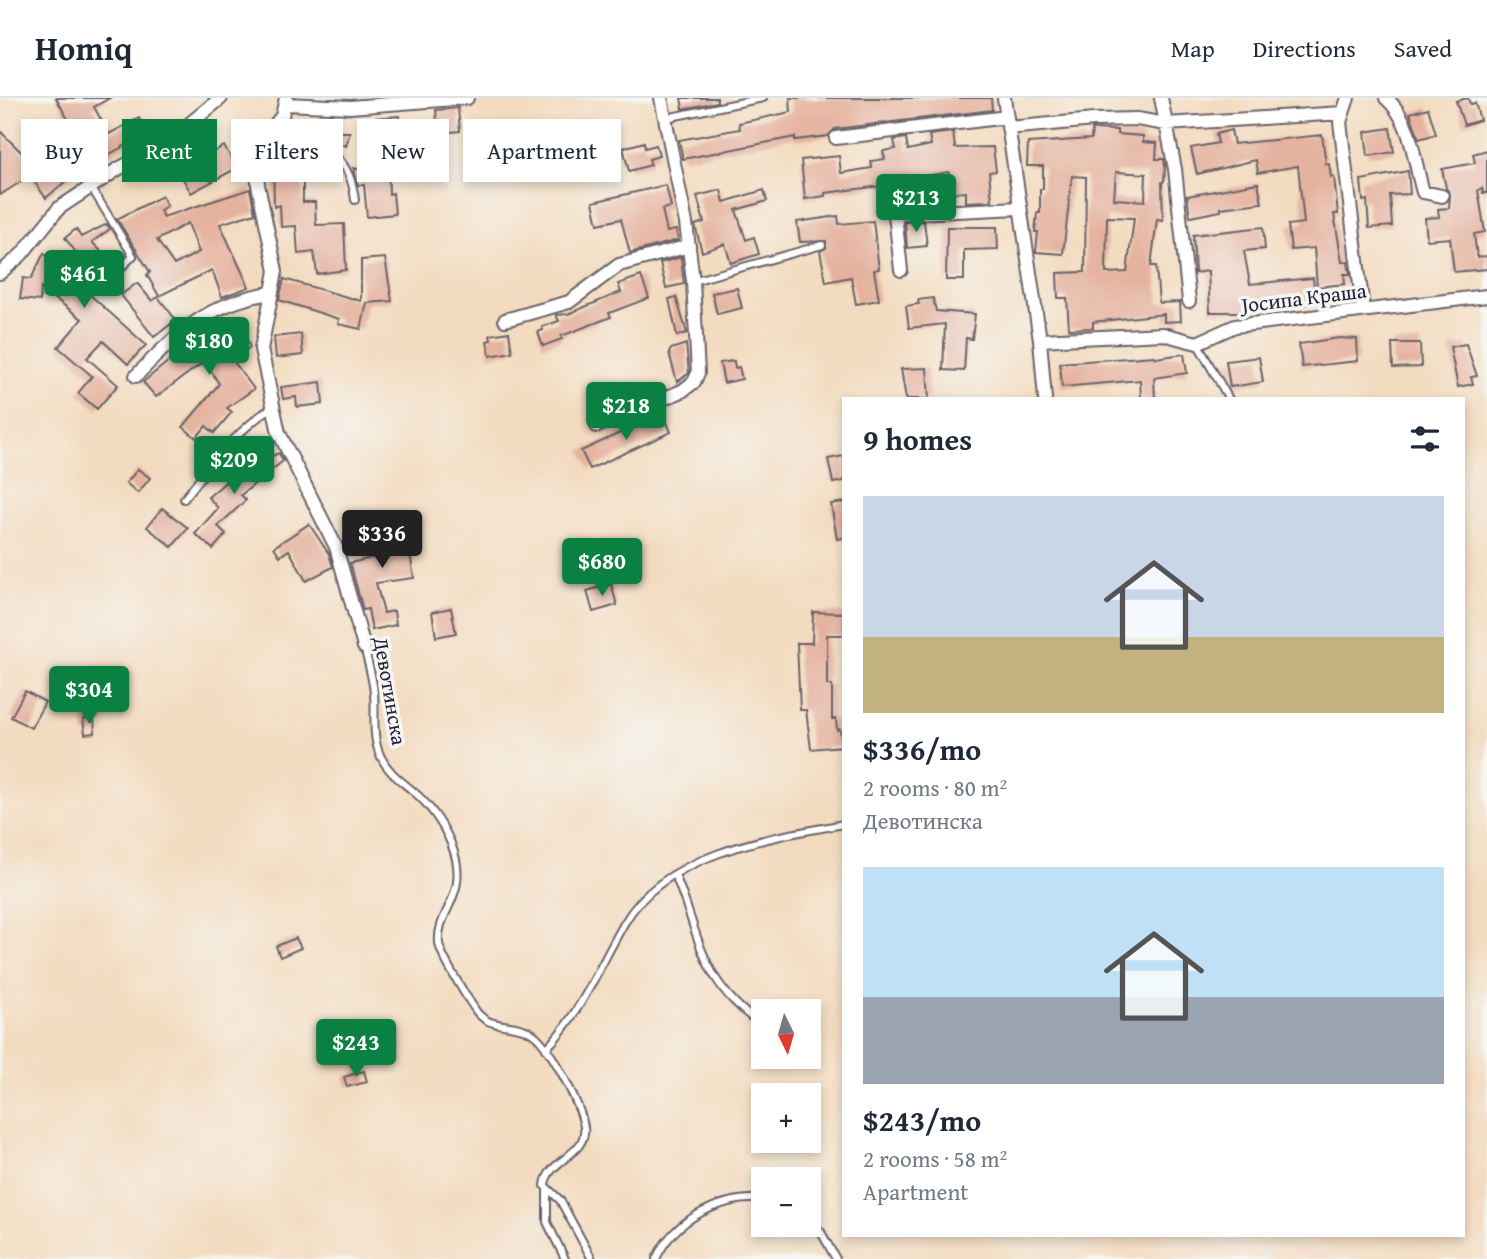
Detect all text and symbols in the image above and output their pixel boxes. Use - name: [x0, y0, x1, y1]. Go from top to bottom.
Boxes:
- text: Homiq: [35, 24, 132, 72]
- text: Map: [1171, 31, 1215, 66]
- text: Directions: [1253, 31, 1356, 66]
- text: Saved: [1394, 31, 1452, 66]
- chip: Buy: [21, 119, 108, 182]
- chip: Rent: [122, 119, 217, 182]
- chip: Filters: [231, 119, 343, 182]
- chip: New: [357, 119, 449, 182]
- chip: Apartment: [463, 119, 621, 182]
- pin: $213: [875, 174, 957, 234]
- text: $213: [892, 180, 940, 213]
- pin: $461: [43, 250, 125, 310]
- text: $461: [60, 256, 108, 289]
- street label: Јосипа Краша: [1237, 274, 1368, 321]
- pin: $180: [168, 317, 250, 377]
- text: $180: [185, 323, 233, 356]
- pin: $218: [585, 382, 667, 442]
- text: $218: [602, 388, 650, 421]
- text: 9 homes: [863, 417, 972, 461]
- icon: filters: [1406, 420, 1444, 458]
- pin: $209: [193, 436, 275, 496]
- text: $209: [210, 442, 258, 475]
- pin: $336: [341, 510, 423, 570]
- text: $336: [358, 516, 406, 549]
- pin: $680: [561, 538, 643, 598]
- icon: home: [1091, 542, 1217, 668]
- text: $680: [578, 544, 626, 577]
- street label: Девотинска: [366, 633, 415, 747]
- pin: $304: [48, 666, 130, 726]
- text: $304: [65, 672, 113, 705]
- text: $336/mo: [863, 727, 981, 771]
- text: 2 rooms · 80 m²: [863, 771, 1007, 804]
- text: Девотинска: [863, 804, 983, 837]
- icon: home: [1091, 913, 1217, 1039]
- north arrow: [751, 999, 821, 1069]
- map controls: [751, 999, 821, 1237]
- pin: $243: [315, 1020, 397, 1079]
- text: $243: [332, 1025, 380, 1058]
- button: +: [751, 1083, 821, 1153]
- text: $243/mo: [863, 1098, 981, 1142]
- text: 2 rooms · 58 m²: [863, 1142, 1007, 1175]
- button: −: [751, 1167, 821, 1237]
- text: Apartment: [863, 1175, 968, 1208]

